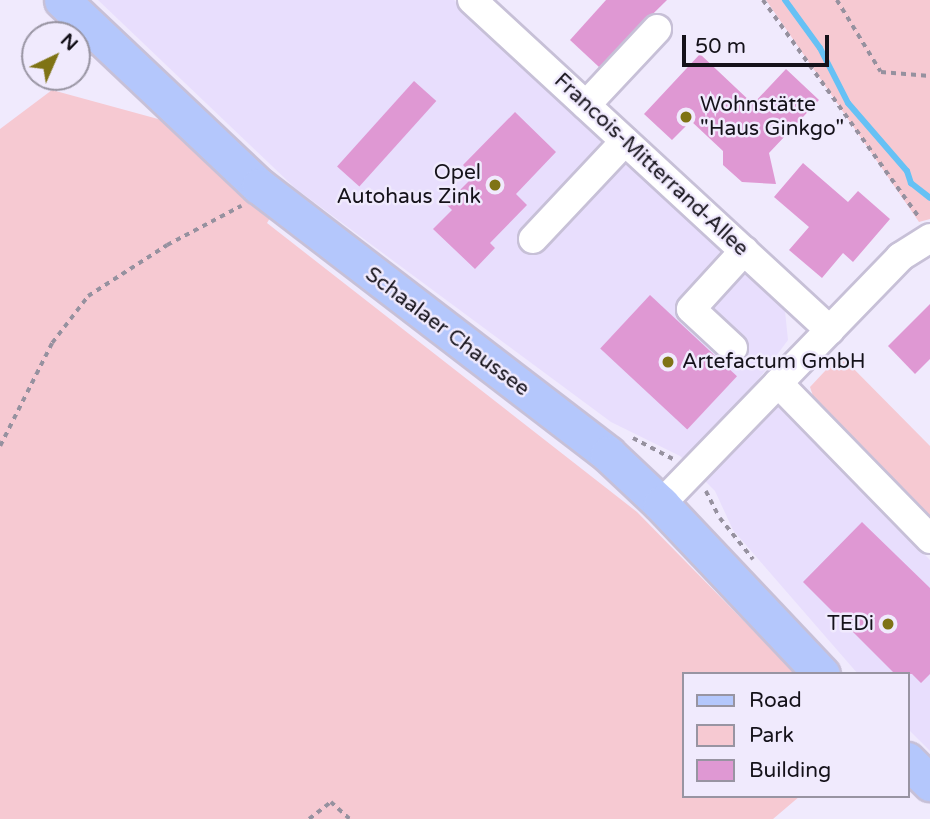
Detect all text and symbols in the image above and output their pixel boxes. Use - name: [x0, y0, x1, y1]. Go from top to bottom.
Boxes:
- north arrow: [21, 21, 91, 91]
- scale bar: [685, 21, 832, 65]
- text: N: [56, 29, 82, 56]
- text: 50 m: [695, 34, 746, 59]
- street label: Francois-Mitterrand-Allee: [549, 68, 753, 262]
- place label: Wohnstätte "Haus Ginkgo": [700, 92, 844, 142]
- marker: Wohnstätte "Haus Ginkgo": [678, 109, 694, 125]
- place label: Opel Autohaus Zink: [336, 160, 481, 210]
- marker: Opel Autohaus Zink: [487, 177, 503, 193]
- street label: Schaalaer Chaussee: [360, 262, 534, 402]
- place label: Artefactum GmbH: [682, 349, 866, 375]
- marker: Artefactum GmbH: [660, 354, 676, 370]
- place label: TEDi: [827, 611, 874, 637]
- marker: TEDi: [880, 616, 896, 632]
- legend: [682, 672, 909, 798]
- text: Road: [749, 688, 802, 713]
- text: Park: [749, 723, 794, 748]
- text: Building: [749, 758, 831, 783]

